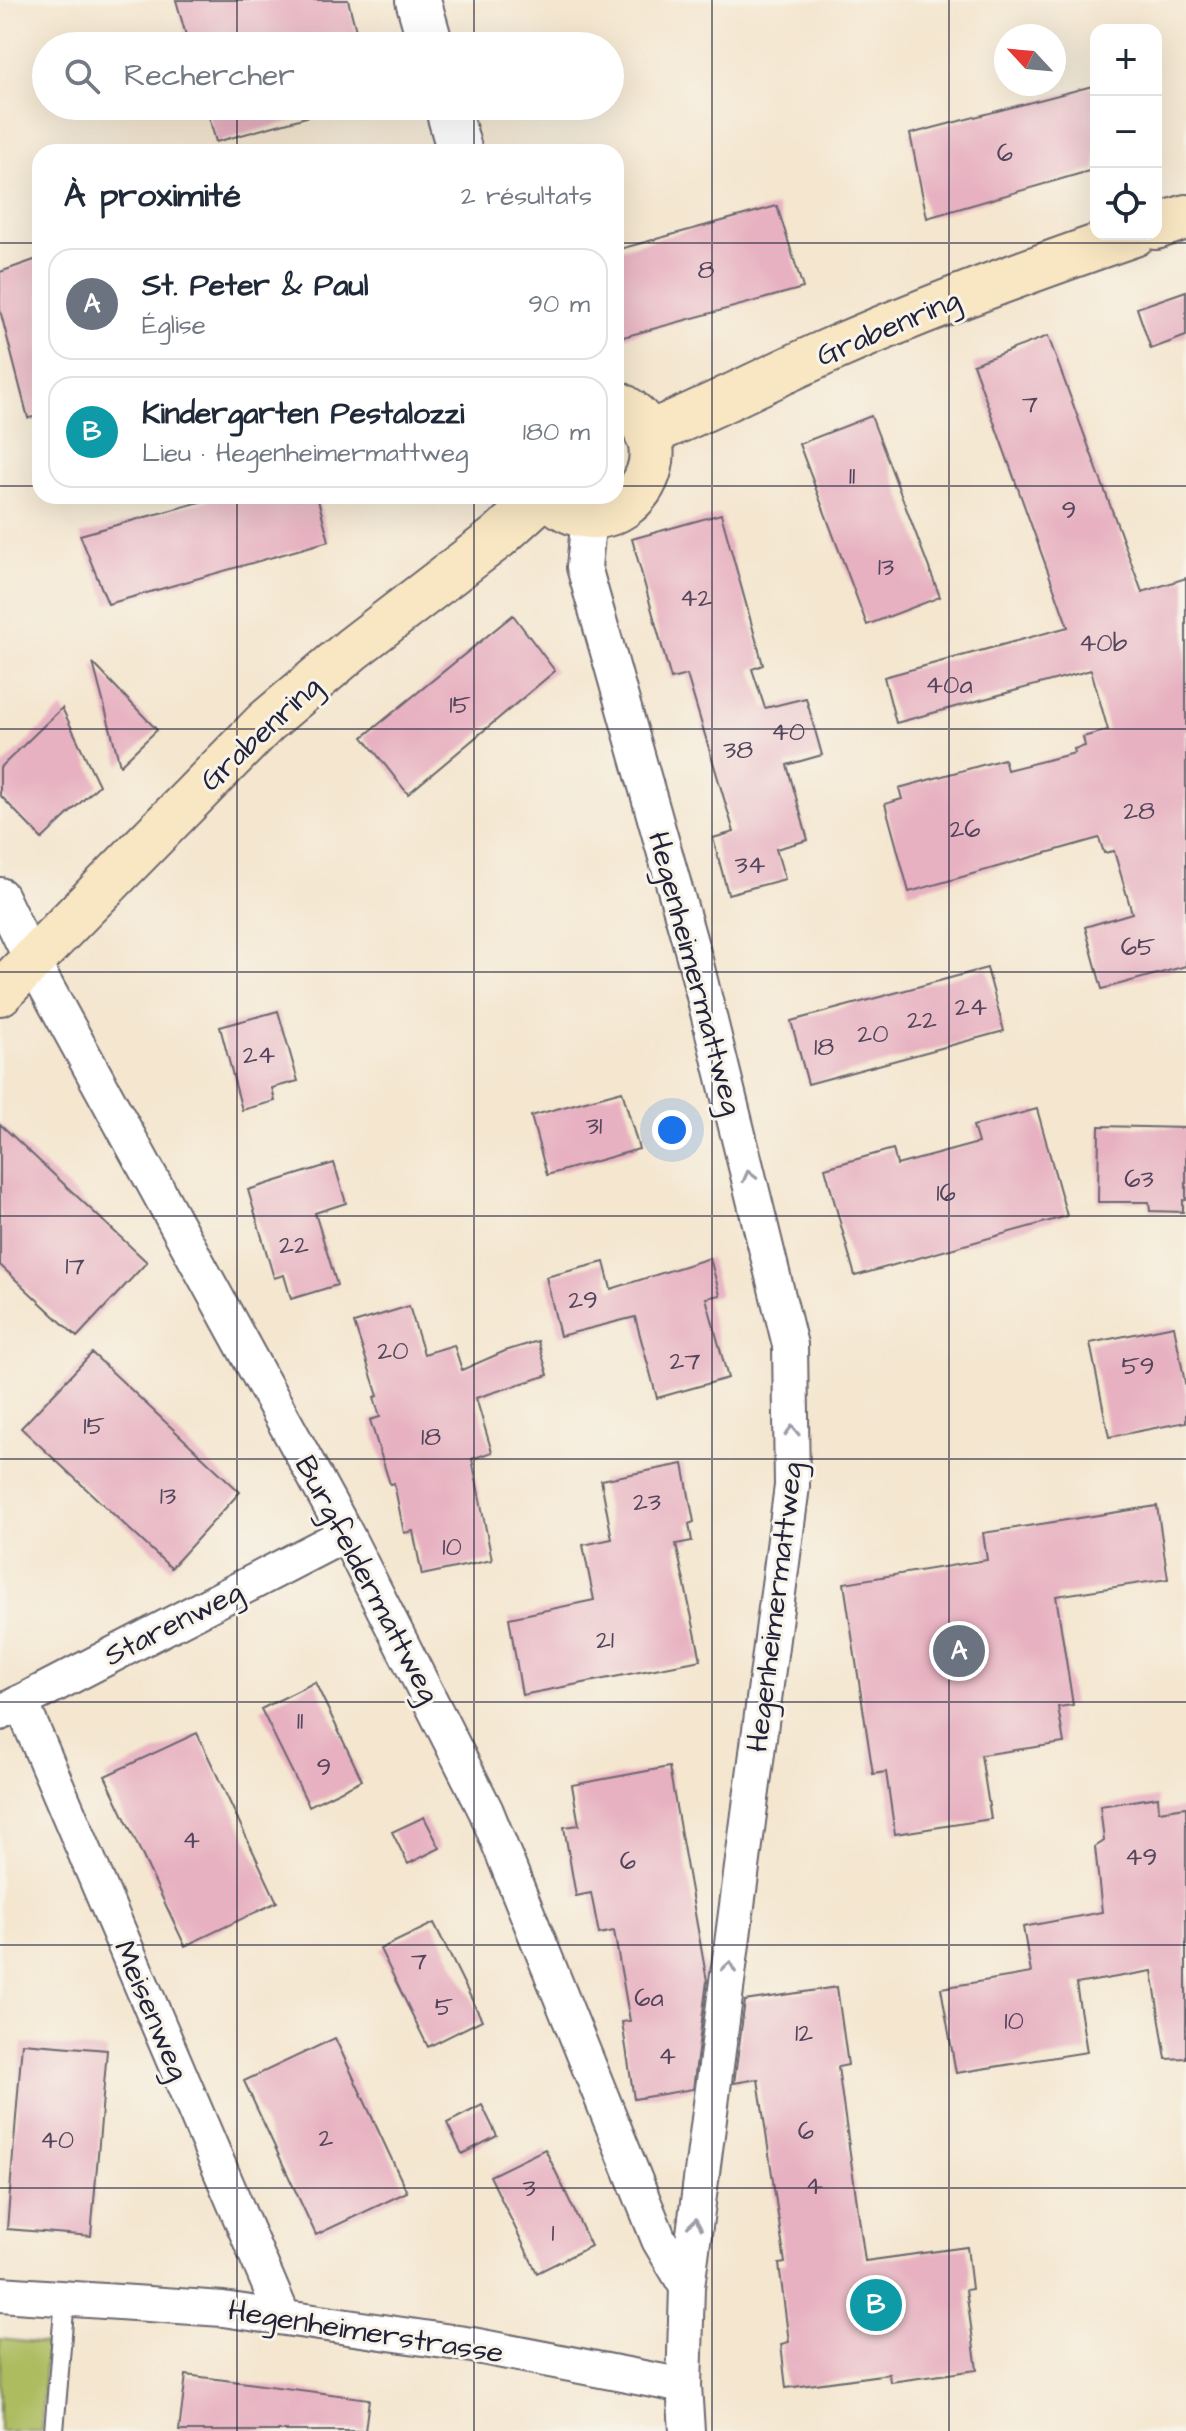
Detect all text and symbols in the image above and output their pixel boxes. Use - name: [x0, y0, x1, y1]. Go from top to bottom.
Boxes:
- north arrow: [994, 24, 1066, 96]
- map controls: [1090, 24, 1162, 240]
- button: +: [1090, 24, 1162, 96]
- search box: [32, 32, 624, 120]
- icon: search: [60, 54, 104, 98]
- text: Rechercher: [124, 55, 295, 97]
- button: −: [1090, 96, 1162, 168]
- house number: 6: [997, 135, 1013, 171]
- button: locate: [1090, 168, 1162, 240]
- text: À proximité: [64, 172, 241, 220]
- text: 2 résultats: [461, 178, 592, 214]
- house number: 8: [698, 252, 715, 288]
- text: St. Peter & Paul: [142, 265, 368, 307]
- street label: Grabenring: [810, 279, 967, 378]
- text: A: [84, 286, 100, 322]
- text: 90 m: [528, 286, 590, 322]
- text: Église: [142, 307, 206, 343]
- house number: 7: [1022, 386, 1038, 422]
- text: Kindergarten Pestalozzi: [142, 393, 464, 435]
- text: B: [83, 414, 101, 450]
- text: 180 m: [523, 414, 590, 450]
- text: Lieu · Hegenheimermattweg: [142, 435, 468, 471]
- house number: 11: [849, 458, 855, 494]
- house number: 9: [1062, 492, 1076, 528]
- house number: 13: [878, 549, 894, 585]
- house number: 42: [680, 580, 712, 616]
- house number: 40b: [1079, 625, 1128, 661]
- street label: Grabenring: [191, 666, 331, 802]
- house number: 40a: [925, 667, 973, 703]
- house number: 15: [449, 687, 471, 723]
- house number: 40: [771, 714, 805, 750]
- house number: 38: [723, 732, 753, 768]
- house number: 28: [1123, 793, 1155, 829]
- house number: 26: [949, 811, 981, 847]
- street label: Hegenheimermattweg: [636, 827, 753, 1120]
- house number: 34: [735, 847, 766, 883]
- house number: 65: [1121, 929, 1155, 965]
- house number: 24: [955, 989, 988, 1025]
- house number: 22: [907, 1002, 937, 1038]
- house number: 20: [857, 1016, 889, 1052]
- house number: 18: [814, 1029, 834, 1065]
- house number: 24: [243, 1037, 276, 1073]
- house number: 31: [586, 1108, 602, 1144]
- your location: [652, 1110, 692, 1150]
- house number: 63: [1124, 1161, 1154, 1197]
- one-way arrow: [741, 1169, 758, 1183]
- house number: 16: [936, 1175, 956, 1211]
- house number: 22: [279, 1227, 309, 1263]
- house number: 17: [65, 1248, 85, 1284]
- house number: 29: [568, 1282, 598, 1318]
- house number: 20: [377, 1333, 409, 1369]
- house number: 27: [670, 1343, 700, 1379]
- house number: 59: [1121, 1348, 1155, 1384]
- house number: 15: [83, 1408, 105, 1444]
- house number: 18: [421, 1419, 441, 1455]
- one-way arrow: [783, 1424, 800, 1437]
- street label: Burgfeldermattweg: [283, 1448, 450, 1711]
- street label: Hegenheimermattweg: [736, 1460, 815, 1755]
- house number: 13: [160, 1478, 176, 1514]
- house number: 23: [633, 1484, 661, 1520]
- house number: 10: [442, 1529, 462, 1565]
- street label: Starenweg: [97, 1571, 250, 1678]
- pin: A: [933, 1621, 985, 1681]
- house number: 21: [596, 1622, 614, 1658]
- house number: 11: [297, 1703, 303, 1739]
- house number: 9: [317, 1749, 331, 1785]
- house number: 4: [182, 1822, 200, 1858]
- house number: 49: [1125, 1839, 1157, 1875]
- house number: 6: [620, 1843, 636, 1879]
- street label: Meisenweg: [102, 1934, 199, 2087]
- house number: 7: [411, 1943, 427, 1979]
- one-way arrow: [720, 1960, 737, 1973]
- house number: 6a: [634, 1980, 664, 2016]
- house number: 5: [435, 1989, 453, 2025]
- house number: 10: [1004, 2003, 1024, 2039]
- house number: 12: [795, 2015, 813, 2051]
- house number: 4: [658, 2038, 676, 2074]
- house number: 6: [798, 2113, 814, 2149]
- house number: 2: [319, 2120, 334, 2156]
- house number: 40: [40, 2122, 74, 2158]
- house number: 4: [805, 2168, 823, 2204]
- house number: 3: [522, 2170, 536, 2206]
- house number: 1: [551, 2215, 555, 2251]
- one-way arrow: [686, 2217, 703, 2231]
- pin: B: [850, 2275, 902, 2335]
- street label: Hegenheimerstrasse: [225, 2289, 507, 2375]

